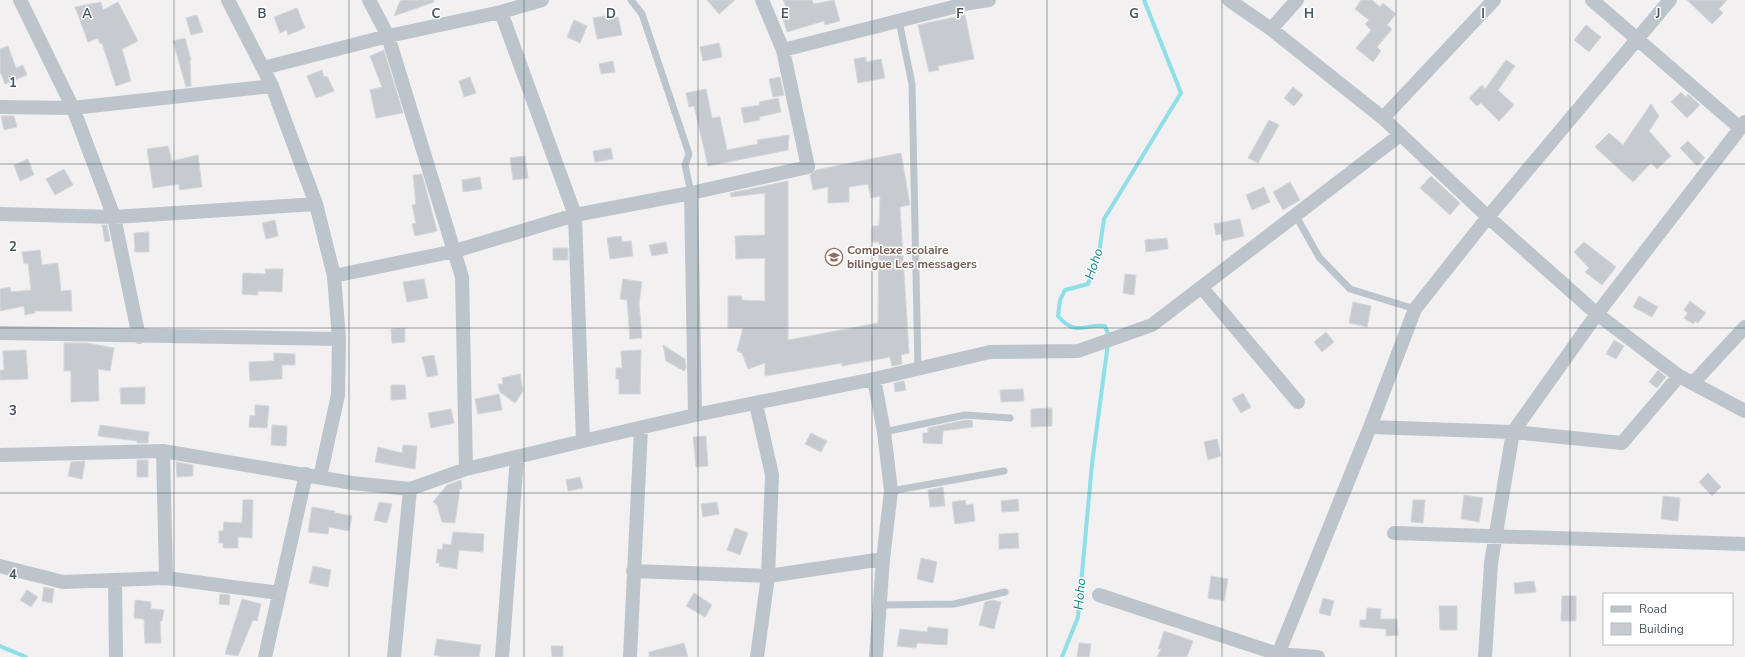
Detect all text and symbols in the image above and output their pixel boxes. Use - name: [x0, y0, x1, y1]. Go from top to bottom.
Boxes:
- text: A: [82, 5, 92, 23]
- text: B: [258, 5, 267, 23]
- text: C: [432, 5, 441, 23]
- text: D: [606, 5, 616, 23]
- text: E: [781, 5, 789, 23]
- text: F: [956, 5, 964, 23]
- text: G: [1129, 5, 1139, 23]
- text: H: [1304, 5, 1314, 23]
- text: I: [1481, 5, 1485, 23]
- text: J: [1655, 5, 1660, 23]
- text: 1: [9, 74, 17, 92]
- text: 2: [9, 238, 17, 256]
- place label: Complexe scolaire bilingue Les messagers: [847, 242, 977, 272]
- water label: Hoho: [1081, 246, 1107, 282]
- school or university icon: Complexe scolaire bilingue Les messagers: [824, 247, 844, 267]
- text: 3: [9, 402, 17, 420]
- text: 4: [9, 566, 17, 584]
- water label: Hoho: [1070, 577, 1090, 611]
- legend: [1603, 593, 1733, 645]
- text: Road: [1639, 601, 1667, 617]
- text: Building: [1639, 621, 1684, 637]

